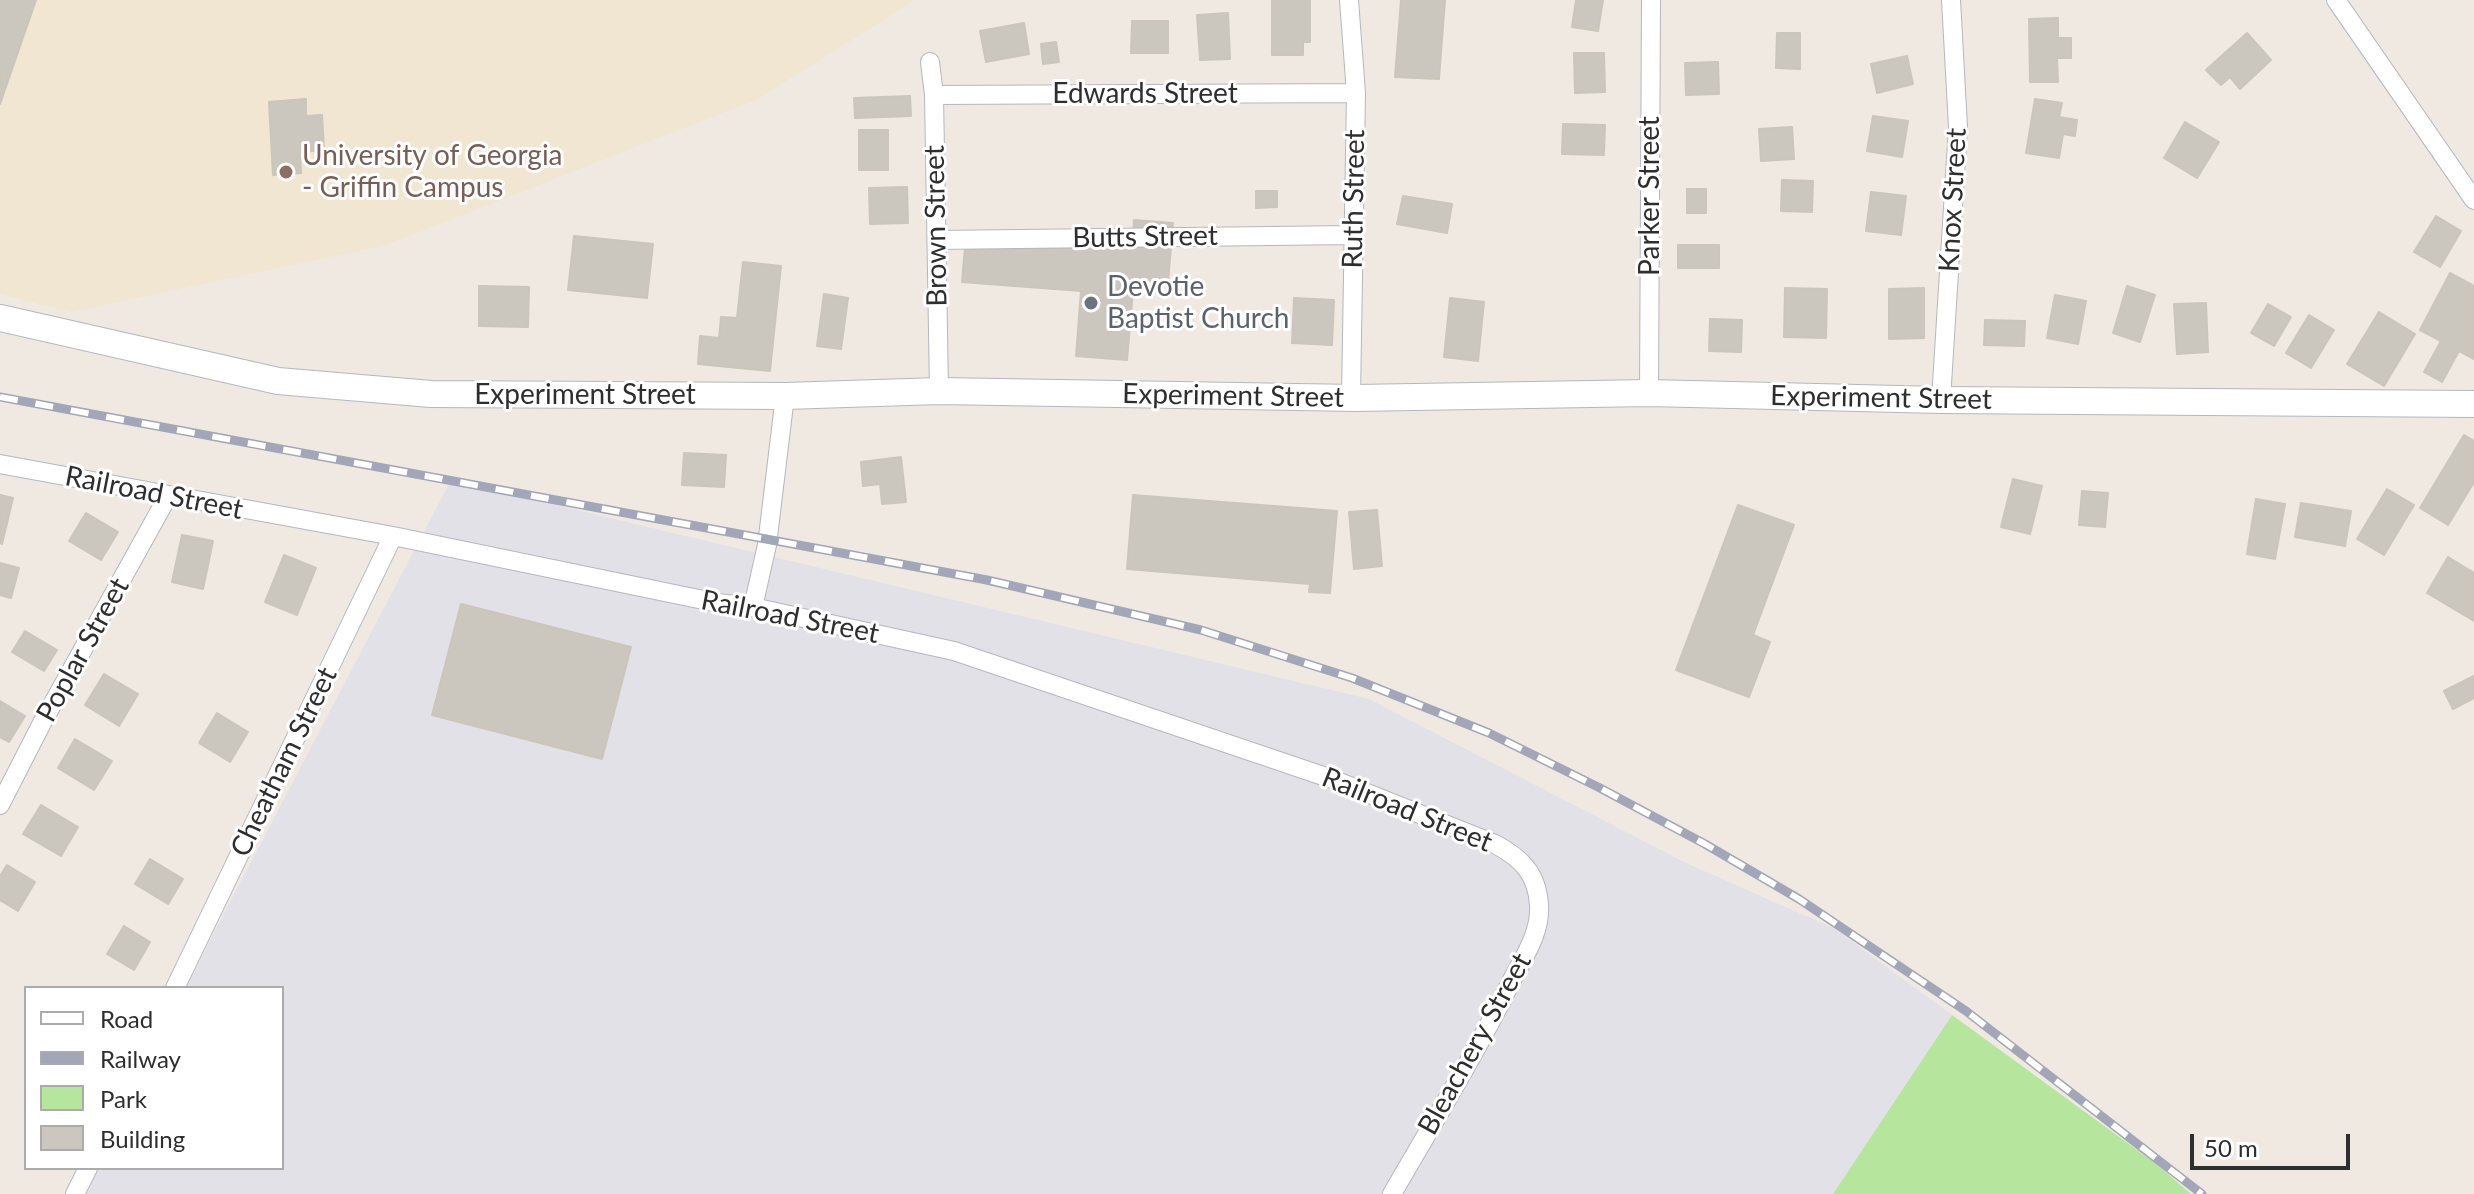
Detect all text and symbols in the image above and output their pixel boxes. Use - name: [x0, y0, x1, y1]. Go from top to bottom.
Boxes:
- street label: Edwards Street: [1052, 77, 1238, 111]
- street label: Parker Street: [1633, 116, 1667, 276]
- street label: Knox Street: [1932, 127, 1974, 273]
- street label: Ruth Street: [1336, 129, 1372, 269]
- place label: University of Georgia - Griffin Campus: [302, 139, 563, 205]
- street label: Brown Street: [918, 145, 954, 307]
- marker: University of Georgia - Griffin Campus: [277, 163, 295, 181]
- street label: Butts Street: [1072, 219, 1218, 255]
- place label: Devotie Baptist Church: [1107, 270, 1289, 336]
- marker: Devotie Baptist Church: [1082, 294, 1100, 312]
- street label: Experiment Street: [1122, 377, 1344, 415]
- street label: Experiment Street: [474, 378, 696, 412]
- street label: Experiment Street: [1770, 379, 1992, 417]
- street label: Railroad Street: [62, 459, 246, 527]
- street label: Poplar Street: [30, 572, 136, 728]
- street label: Railroad Street: [698, 583, 882, 651]
- street label: Cheatham Street: [224, 662, 344, 862]
- street label: Railroad Street: [1317, 761, 1497, 859]
- street label: Bleachery Street: [1411, 947, 1539, 1141]
- legend: [24, 986, 284, 1170]
- text: Road: [100, 1004, 153, 1033]
- text: Railway: [100, 1044, 181, 1073]
- text: Park: [100, 1084, 147, 1113]
- scale bar: [2194, 1118, 2354, 1168]
- text: Building: [100, 1124, 185, 1153]
- text: 50 m: [2204, 1133, 2258, 1162]

